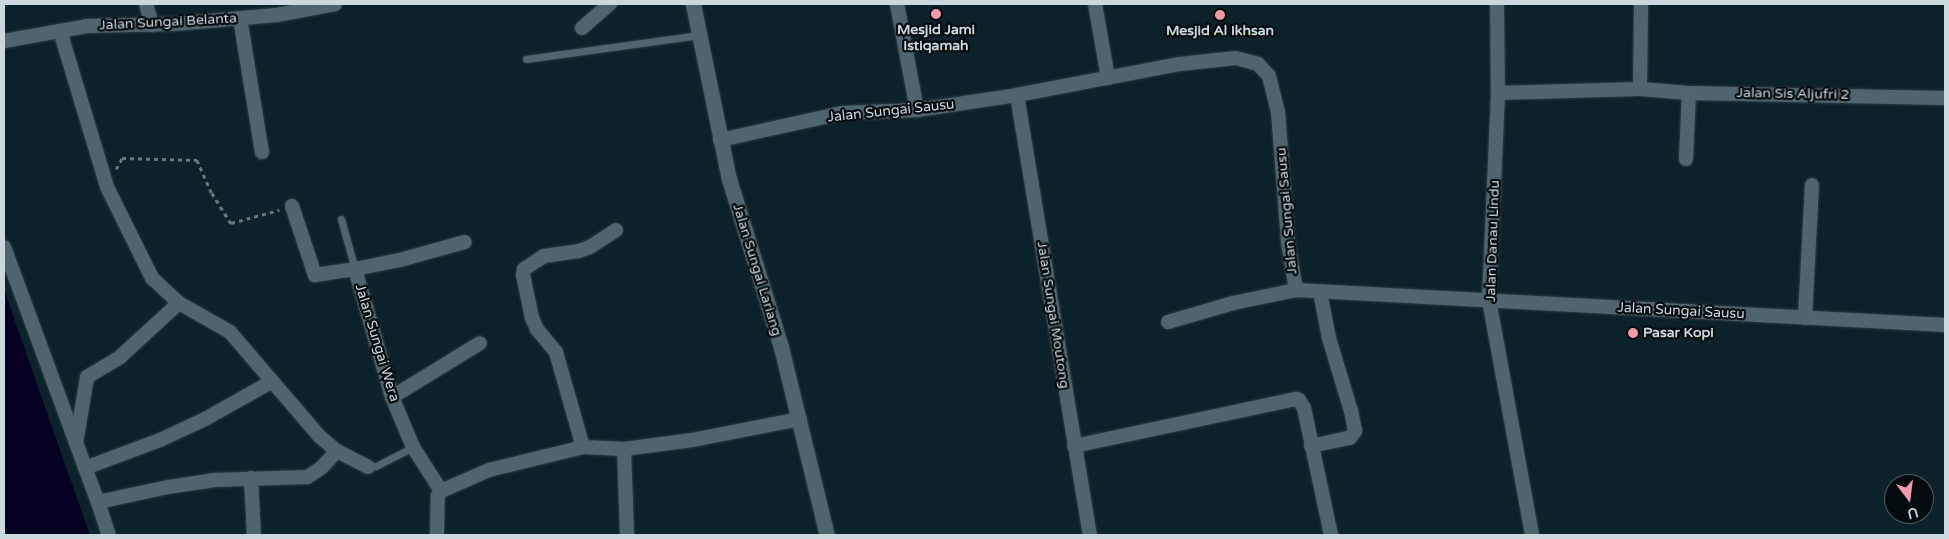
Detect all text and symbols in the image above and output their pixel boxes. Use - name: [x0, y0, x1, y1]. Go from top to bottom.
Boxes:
- marker: Mesjid Jami Istiqamah: [930, 8, 942, 20]
- marker: Mesjid Al Ikhsan: [1214, 9, 1226, 21]
- street label: Jalan Sungai Belanta: [99, 10, 237, 34]
- place label: Mesjid Jami Istiqamah: [897, 22, 975, 54]
- place label: Mesjid Al Ikhsan: [1166, 23, 1274, 39]
- street label: Jalan Sis Aljufri 2: [1736, 85, 1850, 103]
- street label: Jalan Sungai Sausu: [827, 96, 955, 126]
- street label: Jalan Sungai Sausu: [1273, 147, 1301, 275]
- street label: Jalan Danau Lindu: [1482, 180, 1504, 302]
- street label: Jalan Sungai Lariang: [729, 202, 785, 338]
- street label: Jalan Sungai Moutong: [1033, 240, 1073, 390]
- street label: Jalan Sungai Wera: [351, 282, 403, 404]
- street label: Jalan Sungai Sausu: [1617, 299, 1745, 323]
- place label: Pasar Kopi: [1643, 325, 1714, 341]
- marker: Pasar Kopi: [1627, 327, 1639, 339]
- north arrow: [1884, 474, 1934, 524]
- text: U: [1905, 503, 1920, 523]

